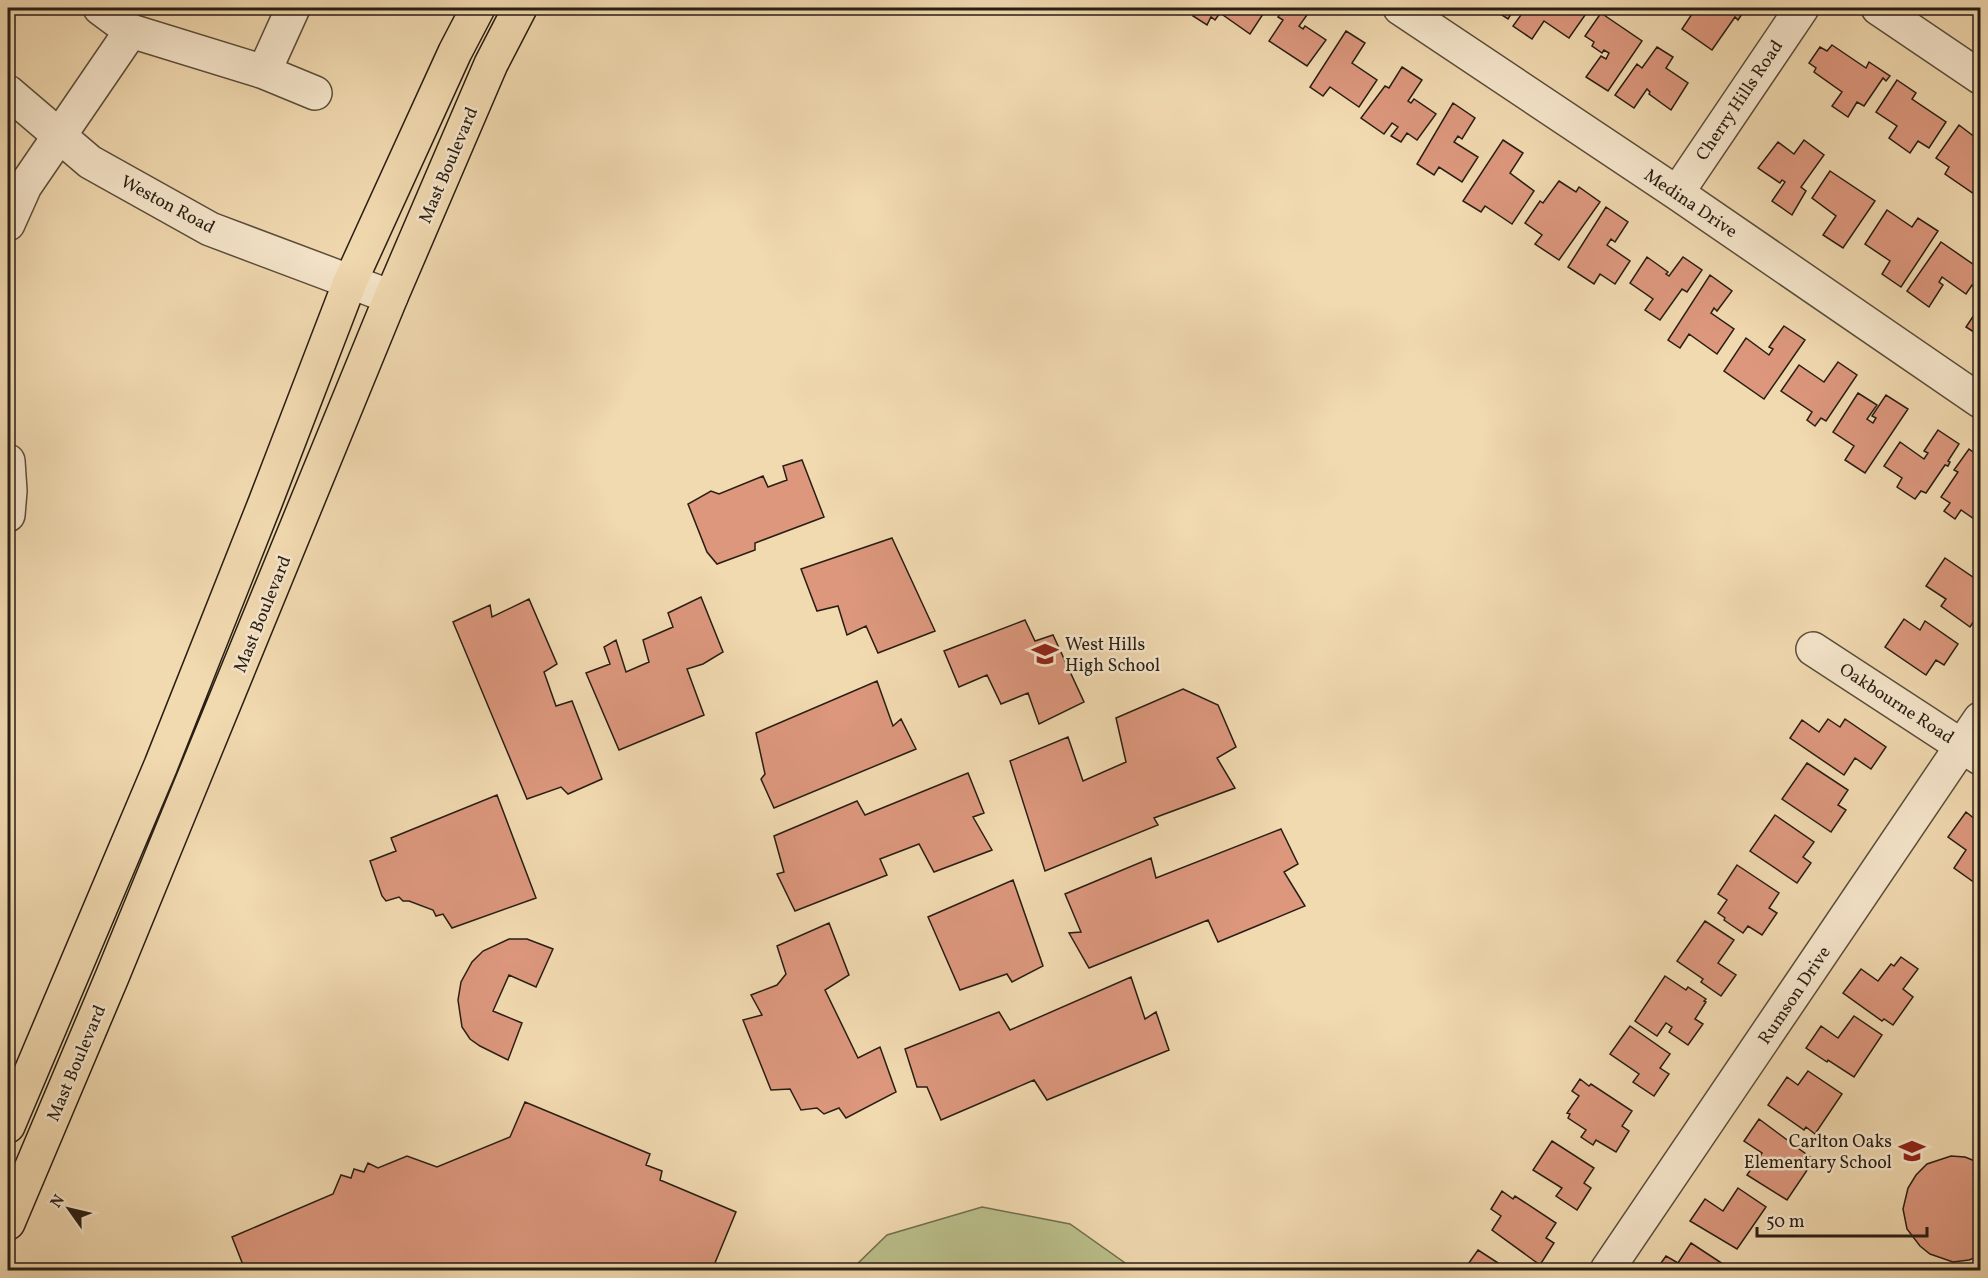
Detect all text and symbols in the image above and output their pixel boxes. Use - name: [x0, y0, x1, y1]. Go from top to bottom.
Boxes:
- street label: Cherry Hills Road: [1691, 36, 1790, 166]
- street label: Mast Boulevard: [414, 104, 485, 228]
- street label: Medina Drive: [1639, 164, 1742, 245]
- street label: Weston Road: [116, 170, 219, 241]
- street label: Mast Boulevard: [229, 552, 298, 677]
- place label: West Hills High School: [1065, 633, 1160, 679]
- school or university icon: West Hills High School: [1030, 639, 1060, 669]
- street label: Oakbourne Road: [1834, 658, 1959, 751]
- street label: Rumson Drive: [1753, 942, 1837, 1050]
- street label: Mast Boulevard: [42, 1002, 113, 1126]
- place label: Carlton Oaks Elementary School: [1744, 1130, 1892, 1176]
- school or university icon: Carlton Oaks Elementary School: [1897, 1136, 1927, 1166]
- north arrow: [39, 1179, 99, 1239]
- text: N: [46, 1190, 71, 1213]
- scale bar: [1757, 1200, 1926, 1238]
- text: 50 m: [1766, 1210, 1805, 1235]

